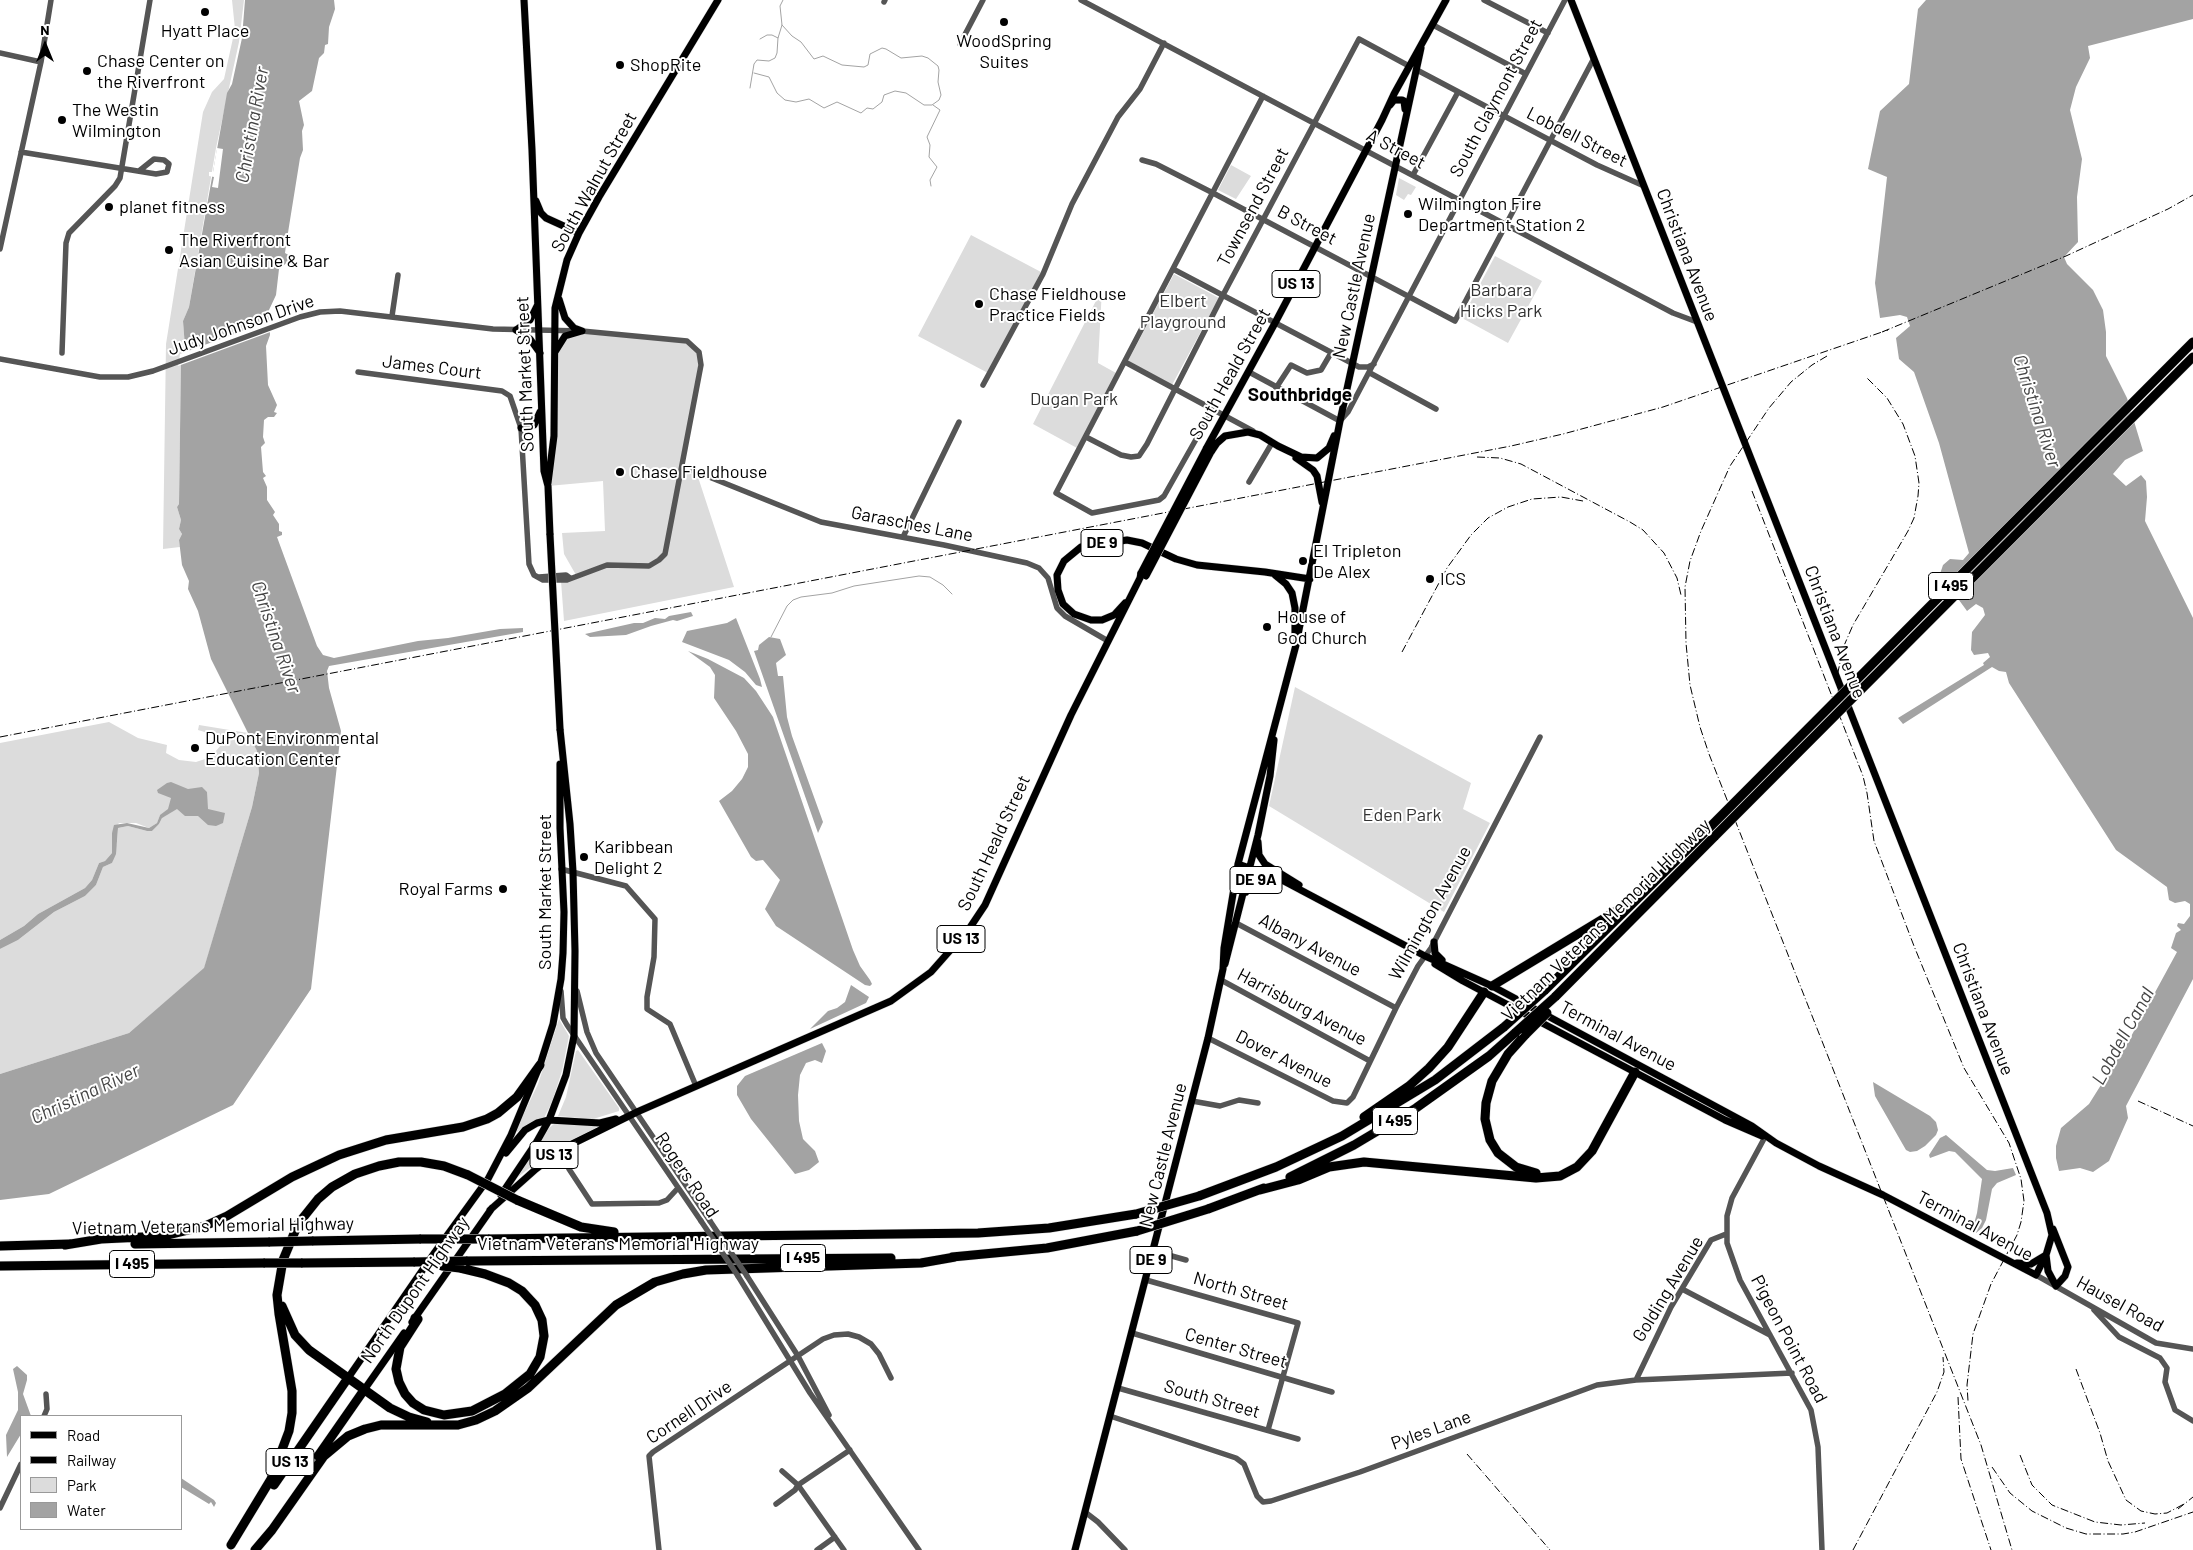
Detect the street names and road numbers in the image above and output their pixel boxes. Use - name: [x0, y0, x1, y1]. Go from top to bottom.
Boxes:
- street label: South Claymont Street: [1445, 15, 1547, 181]
- street label: Lobdell Street: [1523, 102, 1631, 172]
- street label: South Walnut Street: [547, 108, 641, 256]
- street label: A Street: [1363, 125, 1429, 173]
- street label: Townsend Street: [1213, 144, 1293, 270]
- street label: Christiana Avenue: [1652, 186, 1722, 324]
- street label: B Street: [1274, 200, 1340, 250]
- street label: New Castle Avenue: [1328, 211, 1380, 361]
- road number: US 13: [1272, 270, 1320, 298]
- street label: Judy Johnson Drive: [165, 290, 317, 360]
- street label: South Market Street: [511, 296, 539, 452]
- street label: South Heald Street: [1185, 304, 1275, 444]
- street label: James Court: [381, 350, 483, 384]
- street label: Garasches Lane: [849, 502, 975, 546]
- road number: DE 9: [1081, 530, 1123, 556]
- street label: Christiana Avenue: [1800, 563, 1870, 701]
- road number: I 495: [1928, 572, 1974, 600]
- street label: South Heald Street: [953, 772, 1035, 914]
- street label: South Market Street: [534, 814, 556, 970]
- street label: Vietnam Veterans Memorial Highway: [1497, 814, 1715, 1026]
- street label: Wilmington Avenue: [1384, 842, 1476, 984]
- road number: DE 9A: [1230, 866, 1282, 894]
- street label: Albany Avenue: [1255, 909, 1365, 981]
- road number: US 13: [937, 926, 985, 952]
- street label: Christiana Avenue: [1948, 940, 2018, 1078]
- street label: Harrisburg Avenue: [1234, 964, 1370, 1050]
- street label: Terminal Avenue: [1556, 996, 1680, 1076]
- street label: Dover Avenue: [1232, 1025, 1336, 1093]
- street label: New Castle Avenue: [1135, 1081, 1191, 1229]
- road number: I 495: [1372, 1108, 1418, 1134]
- street label: Rogers Road: [650, 1128, 724, 1222]
- road number: US 13: [530, 1142, 578, 1168]
- street label: Terminal Avenue: [1913, 1186, 2037, 1266]
- street label: North Dupont Highway: [356, 1212, 474, 1368]
- street label: Vietnam Veterans Memorial Highway: [72, 1213, 354, 1239]
- street label: Golding Avenue: [1628, 1232, 1708, 1346]
- street label: Vietnam Veterans Memorial Highway: [477, 1233, 759, 1255]
- road number: I 495: [780, 1244, 826, 1272]
- road number: DE 9: [1130, 1246, 1172, 1274]
- road number: I 495: [110, 1250, 154, 1278]
- street label: North Street: [1191, 1267, 1291, 1315]
- street label: Pigeon Point Road: [1746, 1271, 1832, 1407]
- street label: Hausel Road: [2073, 1271, 2167, 1337]
- street label: Center Street: [1182, 1323, 1290, 1373]
- street label: South Street: [1161, 1375, 1263, 1423]
- street label: Cornell Drive: [642, 1376, 736, 1448]
- street label: Pyles Lane: [1388, 1406, 1474, 1454]
- road number: US 13: [266, 1448, 314, 1475]

